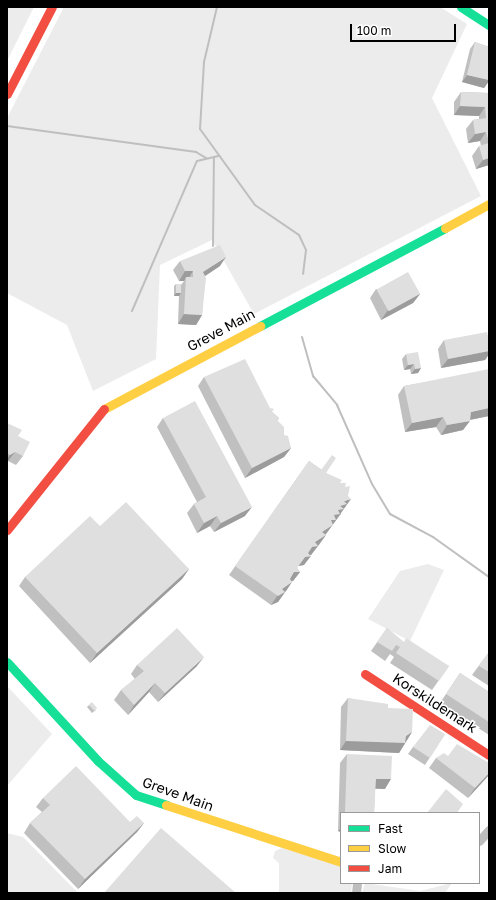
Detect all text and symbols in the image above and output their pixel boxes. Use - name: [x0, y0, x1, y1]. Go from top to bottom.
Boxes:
- scale bar: [352, 16, 458, 42]
- text: 100 m: [357, 23, 391, 38]
- street label: Greve Main: [184, 305, 258, 355]
- street label: Korskildemark: [390, 670, 480, 736]
- street label: Greve Main: [140, 773, 216, 815]
- legend: [340, 812, 480, 884]
- text: Fast: [378, 821, 403, 836]
- text: Slow: [378, 841, 406, 856]
- text: Jam: [378, 861, 402, 876]

